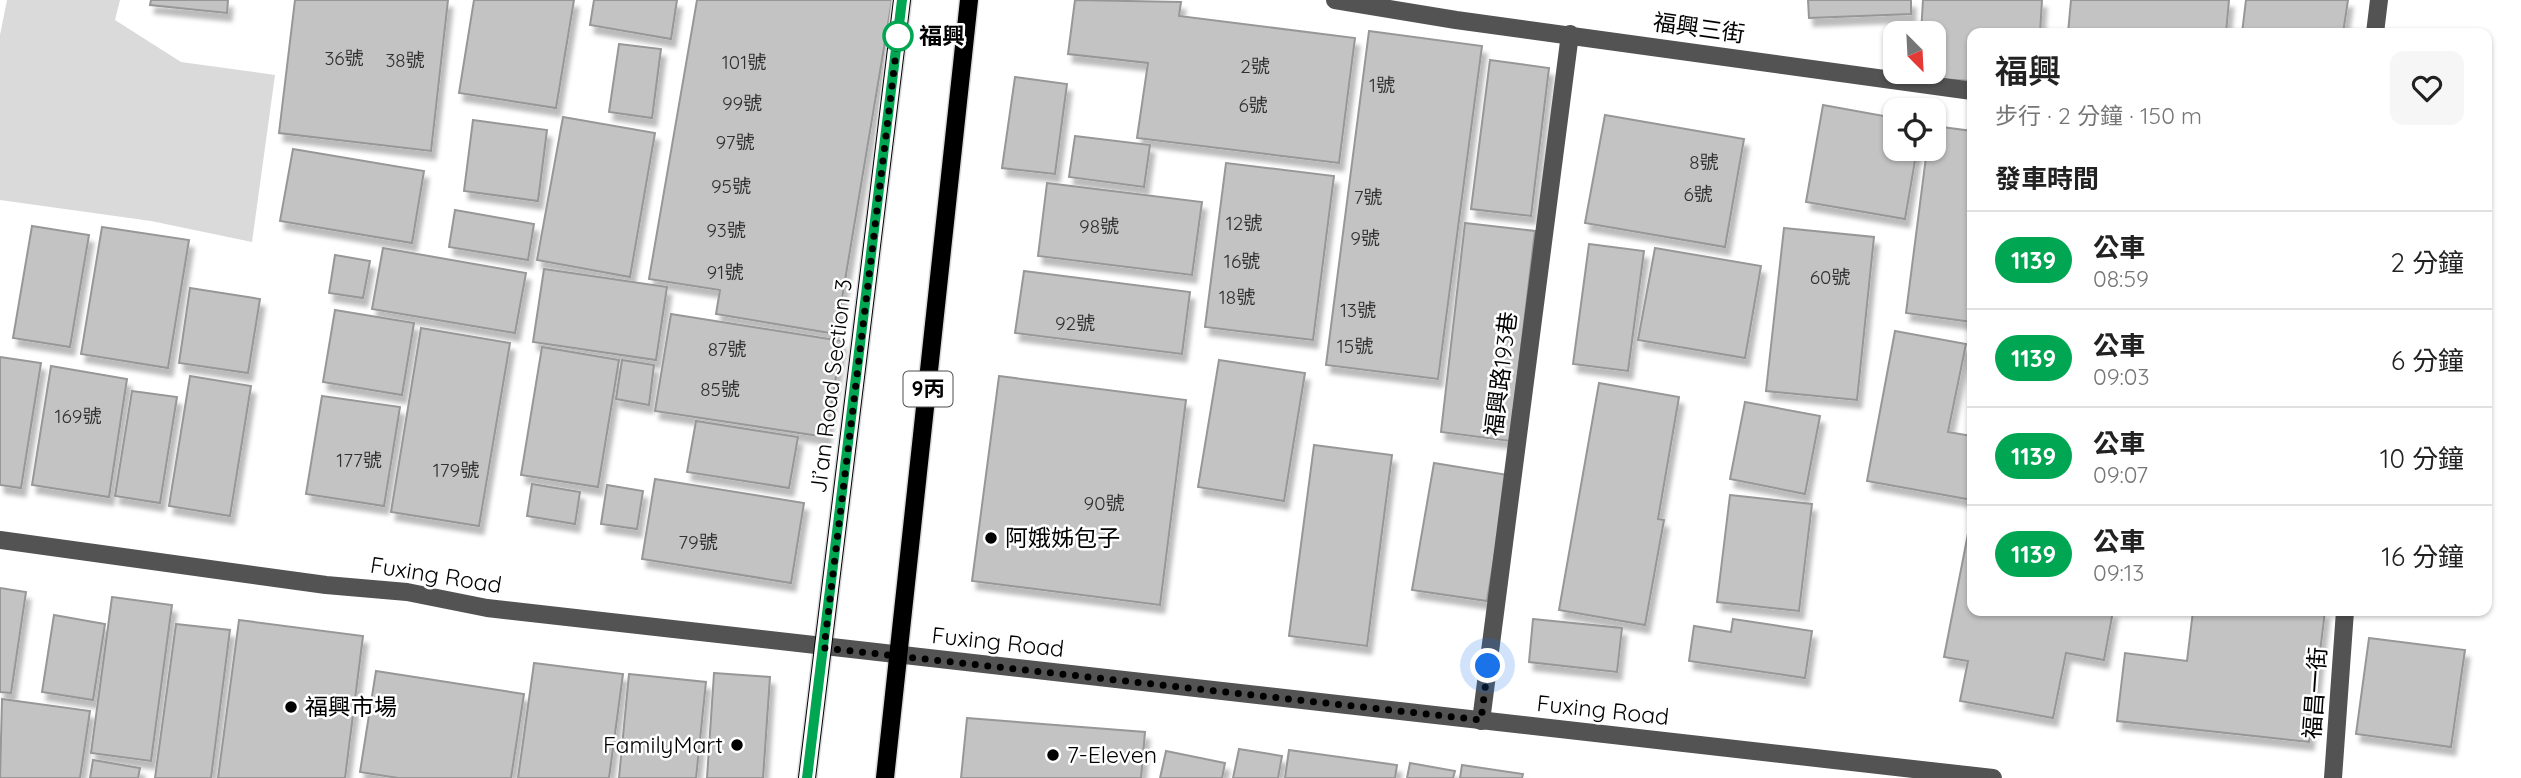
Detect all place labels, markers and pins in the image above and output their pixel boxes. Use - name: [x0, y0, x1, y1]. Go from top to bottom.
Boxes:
- marker: 福興: [883, 21, 913, 51]
- place label: 福興: [919, 21, 965, 50]
- place label: 阿娥姊包子: [1005, 523, 1120, 552]
- marker: 阿娥姊包子: [983, 530, 999, 546]
- place label: 福興市場: [305, 692, 397, 721]
- marker: 福興市場: [283, 699, 299, 715]
- place label: FamilyMart: [603, 730, 723, 759]
- marker: FamilyMart: [729, 737, 745, 753]
- place label: 7-Eleven: [1067, 740, 1157, 769]
- marker: 7-Eleven: [1045, 747, 1061, 763]

